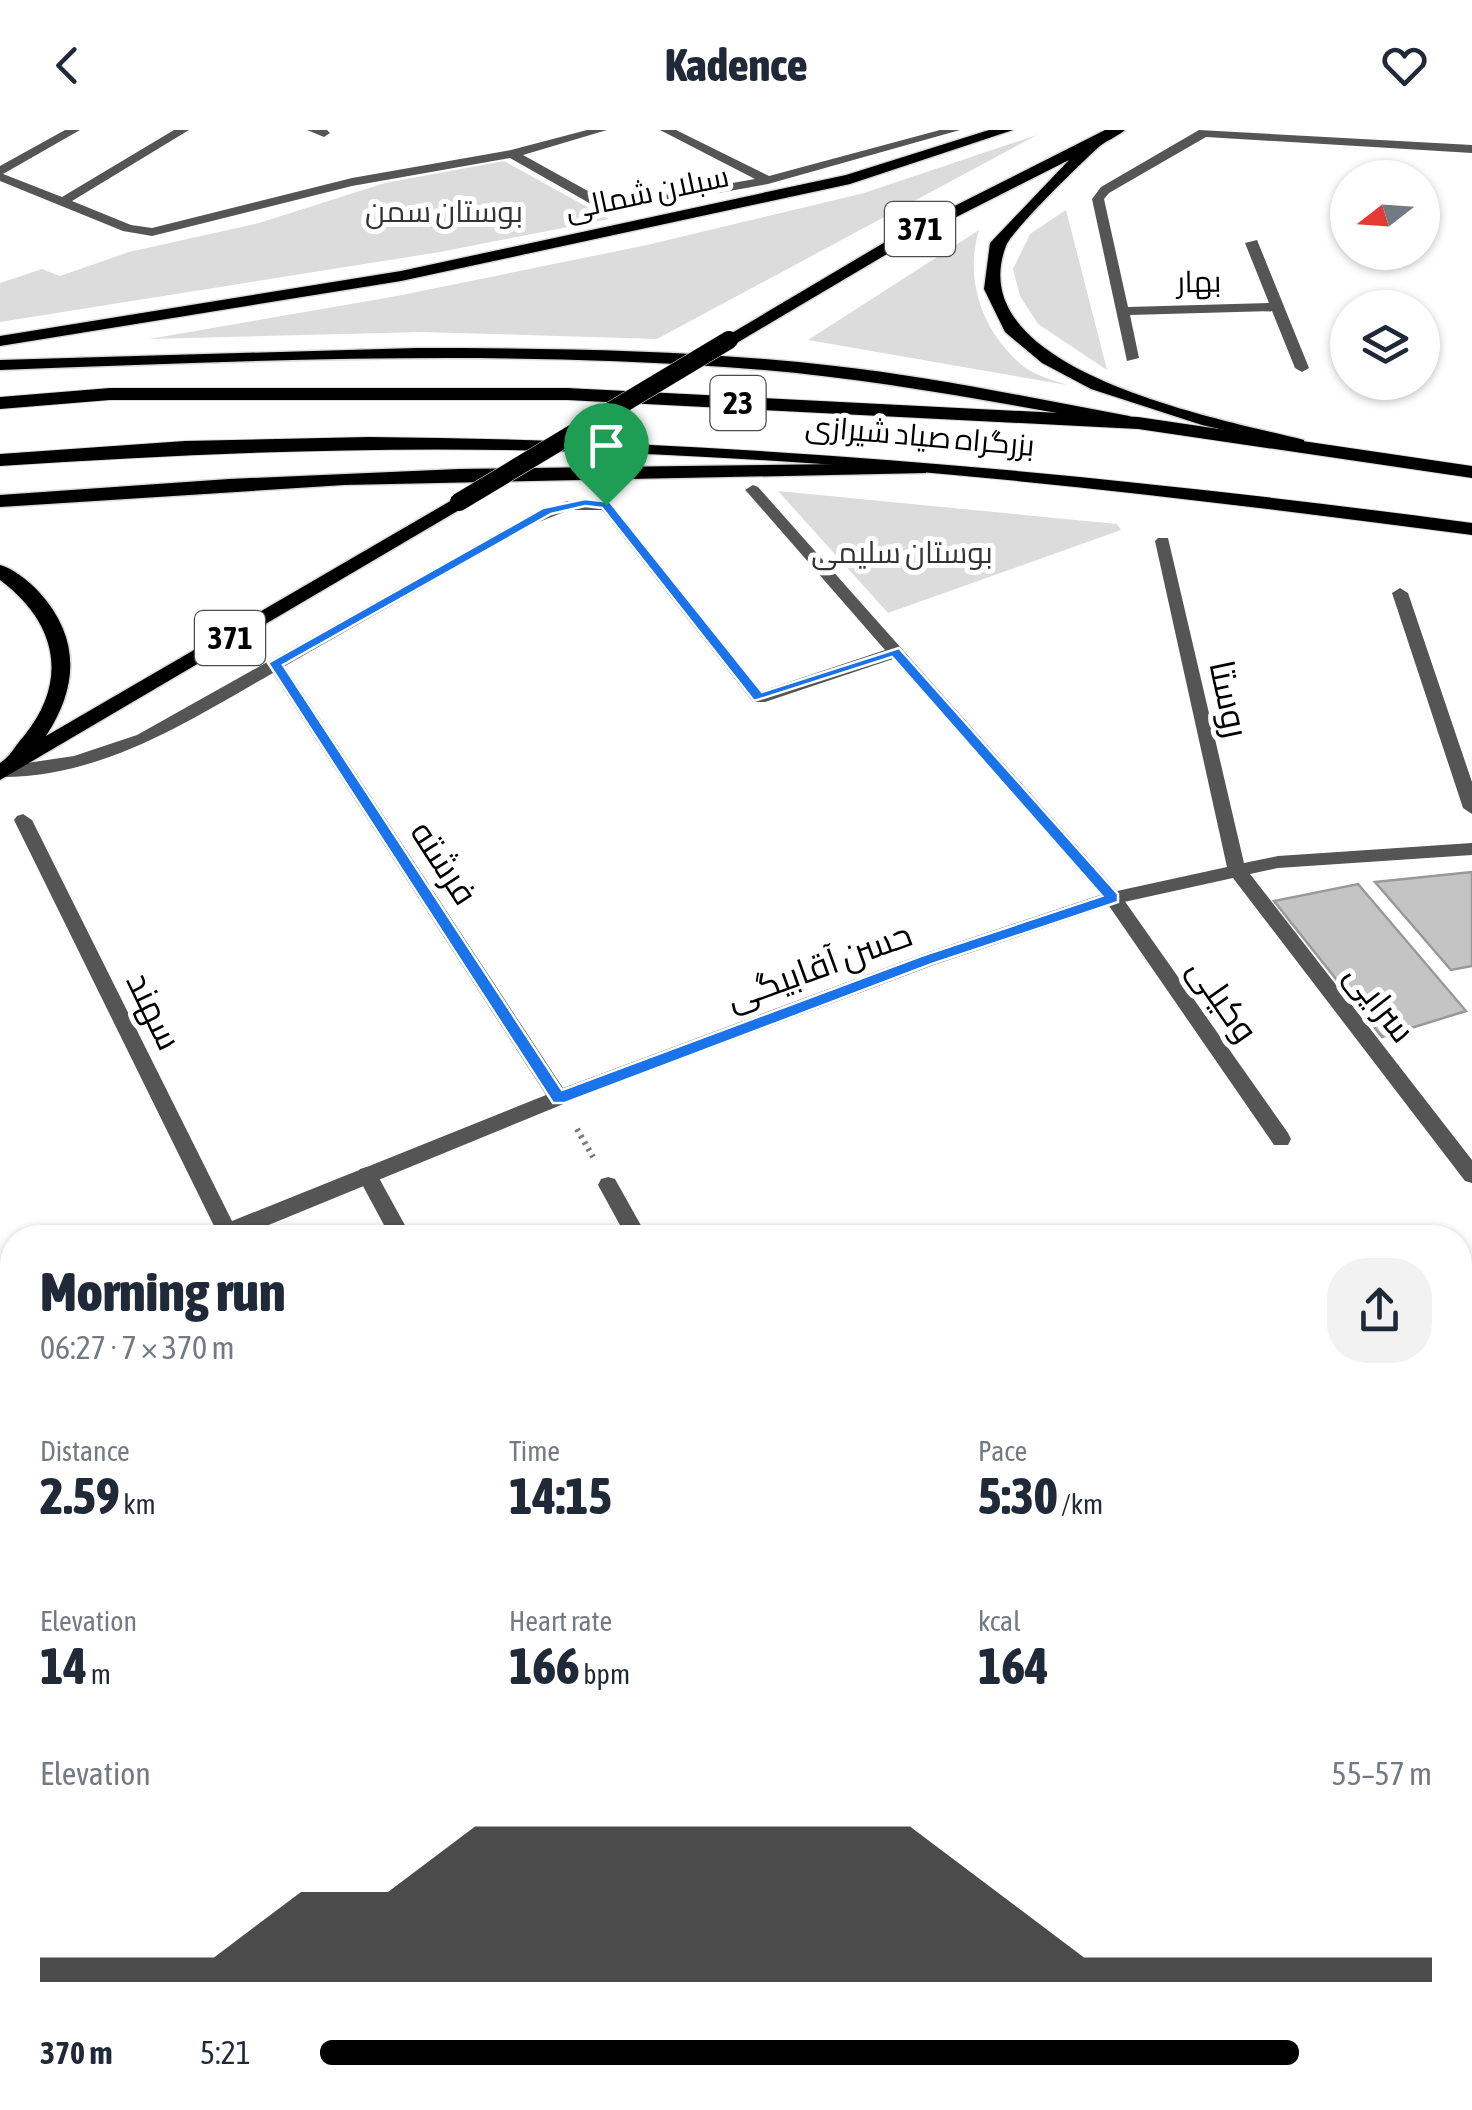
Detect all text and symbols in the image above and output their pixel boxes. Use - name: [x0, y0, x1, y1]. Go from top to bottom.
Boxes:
- icon: back: [40, 38, 95, 93]
- icon: heart: [1377, 38, 1432, 93]
- text: Kadence: [665, 39, 807, 91]
- street label: سبلان شمالی: [562, 158, 732, 228]
- north arrow: [1330, 160, 1440, 270]
- map controls: [1330, 160, 1440, 400]
- park label: بوستان سمن: [365, 194, 523, 230]
- road number: 371: [885, 202, 955, 256]
- street label: بهار: [1174, 264, 1222, 300]
- button: layers: [1330, 290, 1440, 400]
- road number: 23: [710, 376, 766, 430]
- pin: [564, 403, 649, 506]
- street label: بزرگراه صیاد شیرازی: [804, 408, 1036, 463]
- icon: arrive: [579, 418, 634, 473]
- park label: بوستان سلیمی: [811, 535, 993, 571]
- road number: 371: [195, 611, 265, 665]
- street label: روستا: [1201, 657, 1258, 741]
- street label: فرشته: [402, 813, 486, 912]
- street label: حسن آقابیگی: [720, 913, 918, 1019]
- street label: وکیلی: [1179, 950, 1267, 1050]
- street label: سرایی: [1336, 955, 1424, 1051]
- street label: سهند: [117, 965, 191, 1057]
- button: share: [1327, 1258, 1432, 1363]
- text: Morning run: [40, 1260, 286, 1323]
- text: 06:27 · 7 × 370 m: [40, 1329, 234, 1366]
- text: Distance: [40, 1435, 130, 1467]
- text: Time: [509, 1435, 560, 1467]
- text: Pace: [978, 1435, 1027, 1467]
- text: 2.59: [40, 1467, 119, 1525]
- text: 14:15: [509, 1467, 612, 1525]
- text: 5:30: [978, 1467, 1057, 1525]
- text: km: [119, 1488, 156, 1520]
- text: /km: [1057, 1488, 1103, 1520]
- text: Elevation: [40, 1605, 137, 1637]
- text: Heart rate: [509, 1605, 612, 1637]
- text: kcal: [978, 1605, 1021, 1637]
- text: 14: [40, 1637, 87, 1695]
- text: 166: [509, 1637, 580, 1695]
- text: 164: [978, 1637, 1049, 1695]
- text: m: [87, 1658, 111, 1690]
- text: bpm: [580, 1658, 630, 1690]
- text: Elevation: [40, 1755, 151, 1792]
- text: 55–57 m: [1332, 1755, 1432, 1792]
- text: 370 m: [40, 2034, 113, 2071]
- text: 5:21: [200, 2034, 251, 2071]

